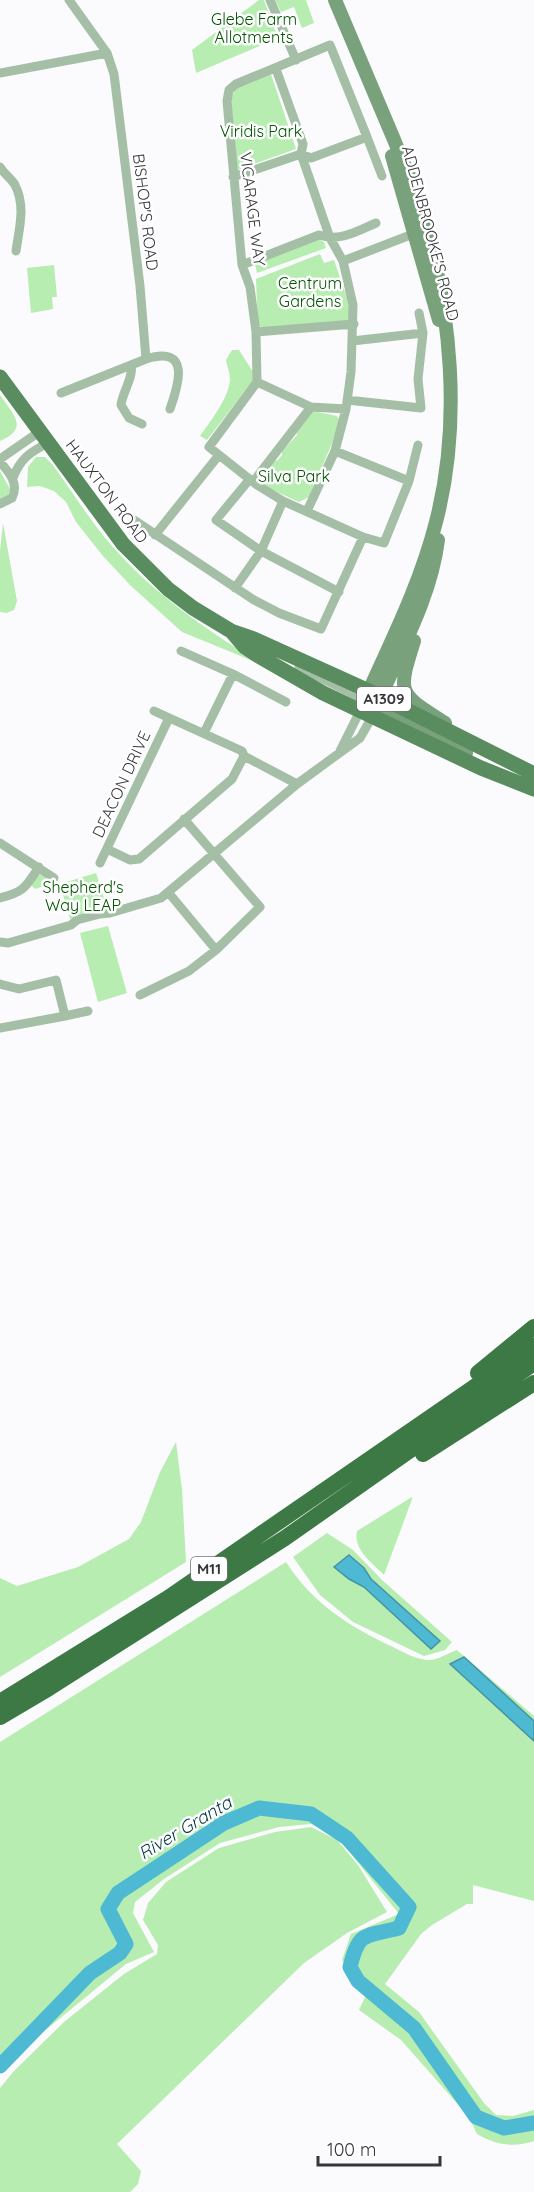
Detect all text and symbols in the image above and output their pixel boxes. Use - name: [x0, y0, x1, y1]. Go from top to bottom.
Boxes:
- park label: Glebe Farm Allotments: [211, 9, 297, 47]
- park label: Viridis Park: [220, 121, 302, 141]
- street label: ADDENBROOKE'S ROAD: [398, 143, 464, 323]
- street label: VICARAGE WAY: [236, 151, 270, 267]
- street label: BISHOP'S ROAD: [129, 152, 163, 272]
- park label: Centrum Gardens: [278, 273, 342, 311]
- street label: HAUXTON ROAD: [61, 435, 153, 547]
- park label: Silva Park: [258, 466, 330, 486]
- road number: A1309: [357, 687, 411, 711]
- street label: DEACON DRIVE: [88, 727, 154, 841]
- park label: Shepherd's Way LEAP: [42, 877, 124, 915]
- road number: M11: [191, 1557, 227, 1581]
- water label: River Granta: [134, 1790, 237, 1864]
- scale bar: [318, 2129, 440, 2167]
- text: 100 m: [327, 2138, 376, 2161]

